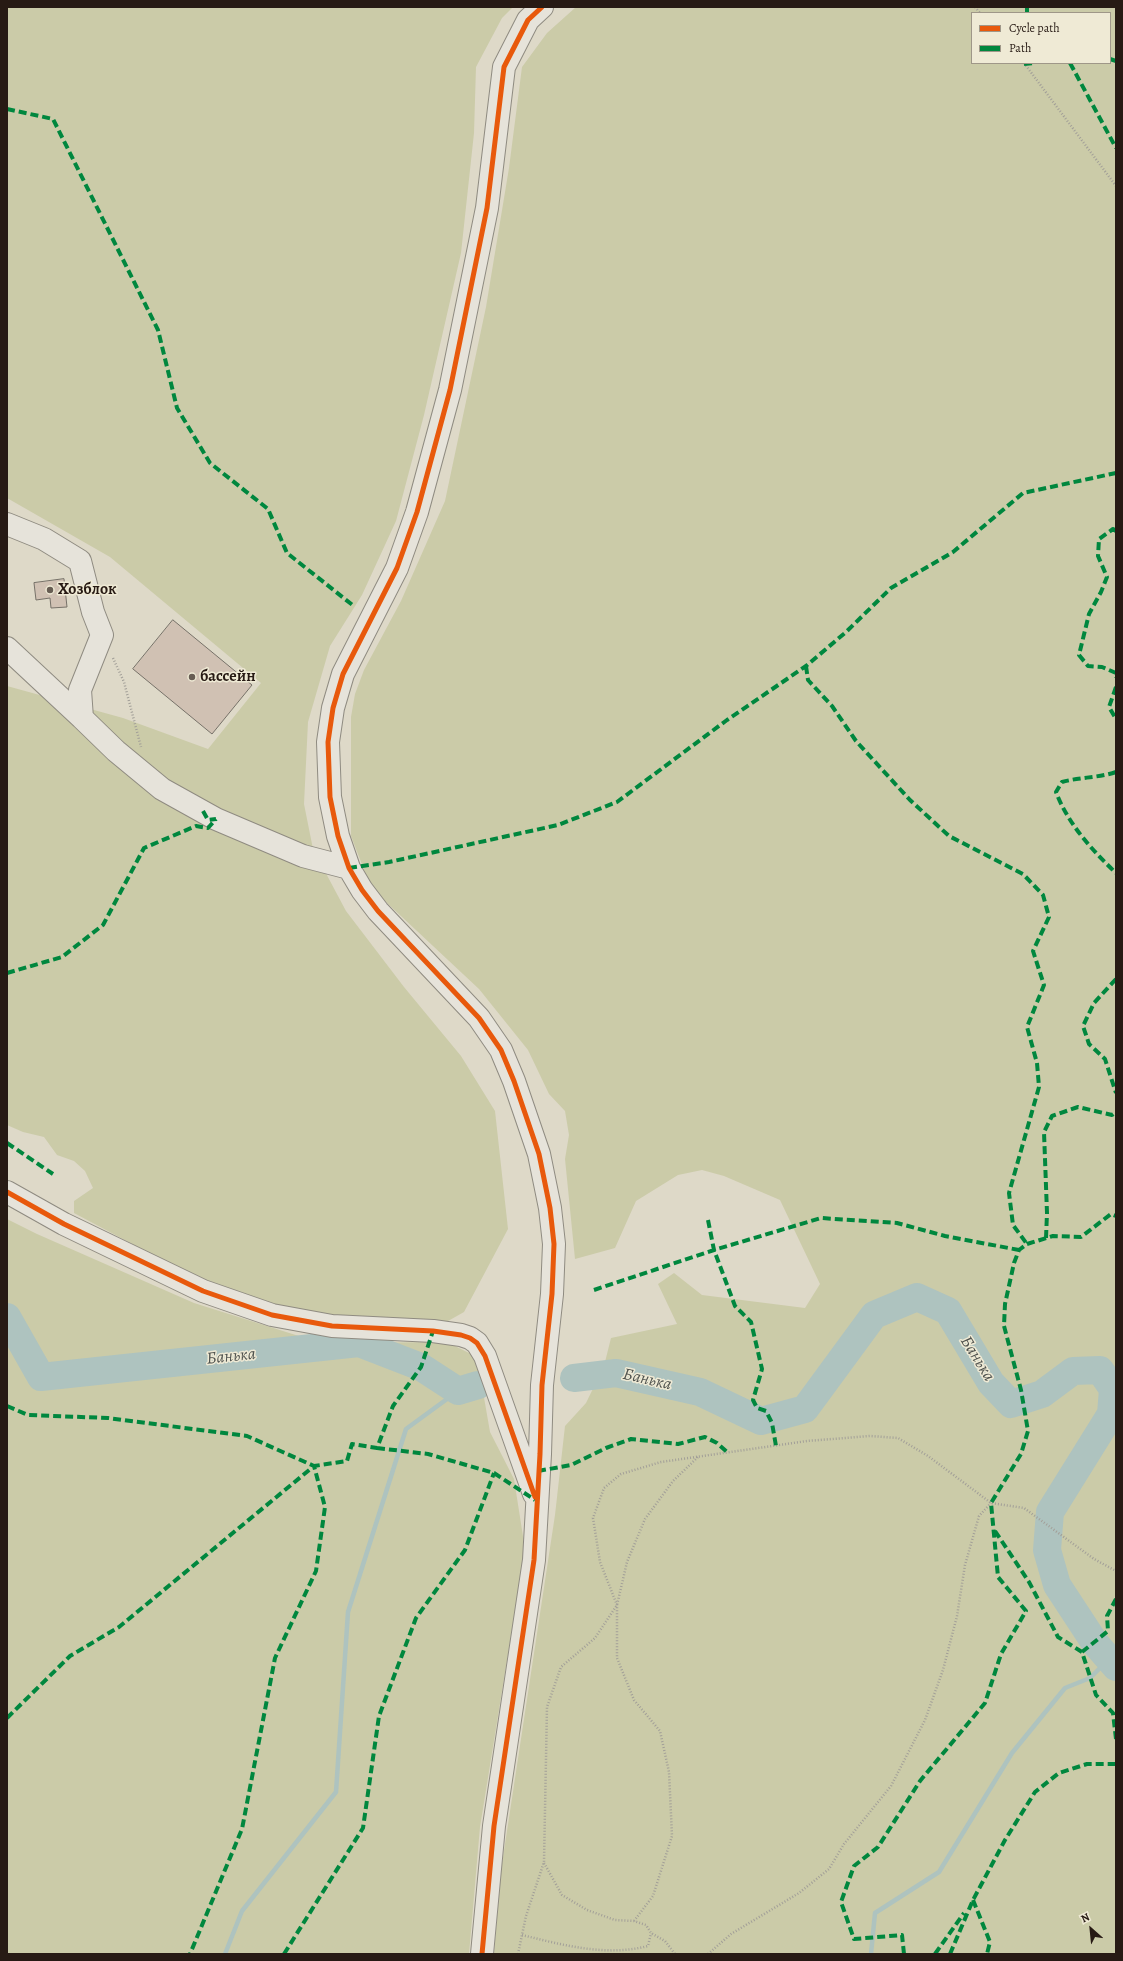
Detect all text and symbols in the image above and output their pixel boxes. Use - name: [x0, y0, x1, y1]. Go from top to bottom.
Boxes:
- legend: [971, 12, 1111, 64]
- text: Cycle path: [1009, 20, 1060, 36]
- text: Path: [1009, 40, 1031, 56]
- place label: Хозблок: [58, 580, 117, 600]
- marker: Хозблок: [45, 585, 55, 595]
- place label: бассейн: [200, 667, 256, 687]
- marker: бассейн: [187, 672, 197, 682]
- water label: Банька: [955, 1333, 999, 1385]
- water label: Банька: [205, 1344, 257, 1370]
- water label: Банька: [621, 1365, 673, 1395]
- north arrow: [1071, 1909, 1111, 1949]
- text: N: [1078, 1909, 1092, 1926]

